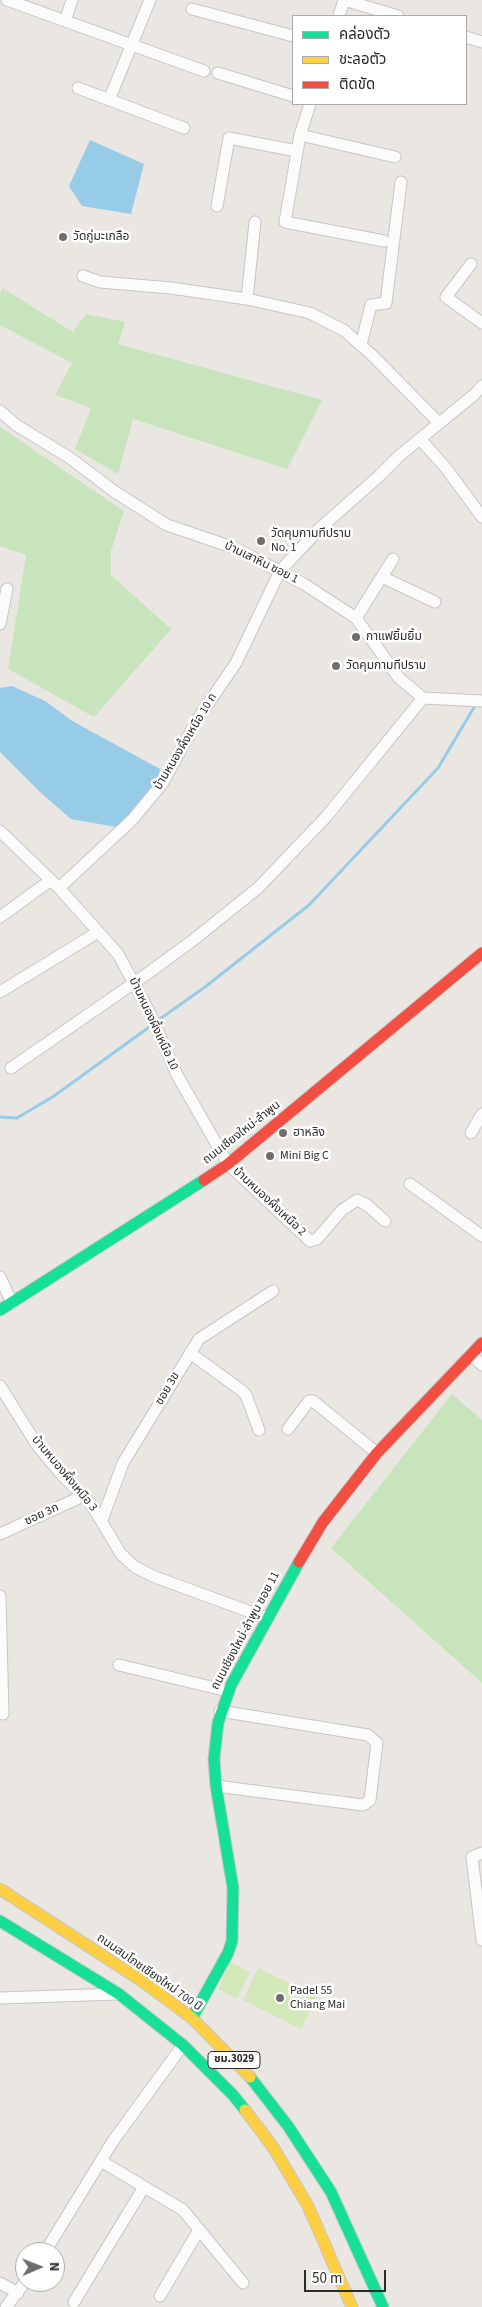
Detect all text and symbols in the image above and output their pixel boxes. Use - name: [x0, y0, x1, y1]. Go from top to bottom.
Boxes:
- legend: [292, 15, 467, 105]
- text: คล่องตัว: [339, 24, 390, 45]
- text: ชะลอตัว: [339, 49, 386, 70]
- text: ติดขัด: [339, 74, 375, 95]
- place label: วัดกู่มะเกลือ: [73, 230, 129, 244]
- marker: วัดกู่มะเกลือ: [57, 231, 69, 243]
- place label: วัดคุมกามทีปราม No. 1: [271, 527, 351, 555]
- marker: วัดคุมกามทีปราม No. 1: [255, 535, 267, 547]
- street label: บ้านเสาหิน ซอย 1: [222, 539, 300, 587]
- place label: กาแฟยิ้มยิ้ม: [366, 630, 422, 644]
- marker: กาแฟยิ้มยิ้ม: [350, 631, 362, 643]
- place label: วัดคุมกามทีปราม: [346, 659, 426, 673]
- marker: วัดคุมกามทีปราม: [330, 660, 342, 672]
- street label: บ้านหนองผึ้งเหนือ 10 ก: [151, 691, 221, 793]
- street label: บ้านหนองผึ้งเหนือ 10: [125, 975, 181, 1073]
- street label: ถนนเชียงใหม่-ลำพูน: [200, 1098, 284, 1168]
- place label: ฮาหลิง: [293, 1126, 325, 1140]
- marker: ฮาหลิง: [277, 1127, 289, 1139]
- place label: Mini Big C: [280, 1149, 329, 1163]
- marker: Mini Big C: [264, 1150, 276, 1162]
- street label: บ้านหนองผึ้งเหนือ 2: [229, 1164, 309, 1240]
- street label: ซอย 3ข: [153, 1370, 183, 1408]
- street label: บ้านหนองผึ้งเหนือ 3: [28, 1433, 100, 1515]
- street label: ซอย 3ก: [23, 1501, 61, 1529]
- street label: ถนนเชียงใหม่-ลำพูน ซอย 11: [209, 1569, 283, 1693]
- street label: ถนนสมโภชเชียงใหม่ 700 ปี: [94, 1931, 204, 2015]
- place label: Padel 55 Chiang Mai: [290, 1984, 345, 2012]
- marker: Padel 55 Chiang Mai: [274, 1992, 286, 2004]
- road number: ชม.3029: [208, 2052, 260, 2068]
- north arrow: [15, 2242, 65, 2292]
- scale bar: [307, 2260, 390, 2292]
- text: N: [44, 2262, 64, 2272]
- text: 50 m: [312, 2268, 342, 2289]

